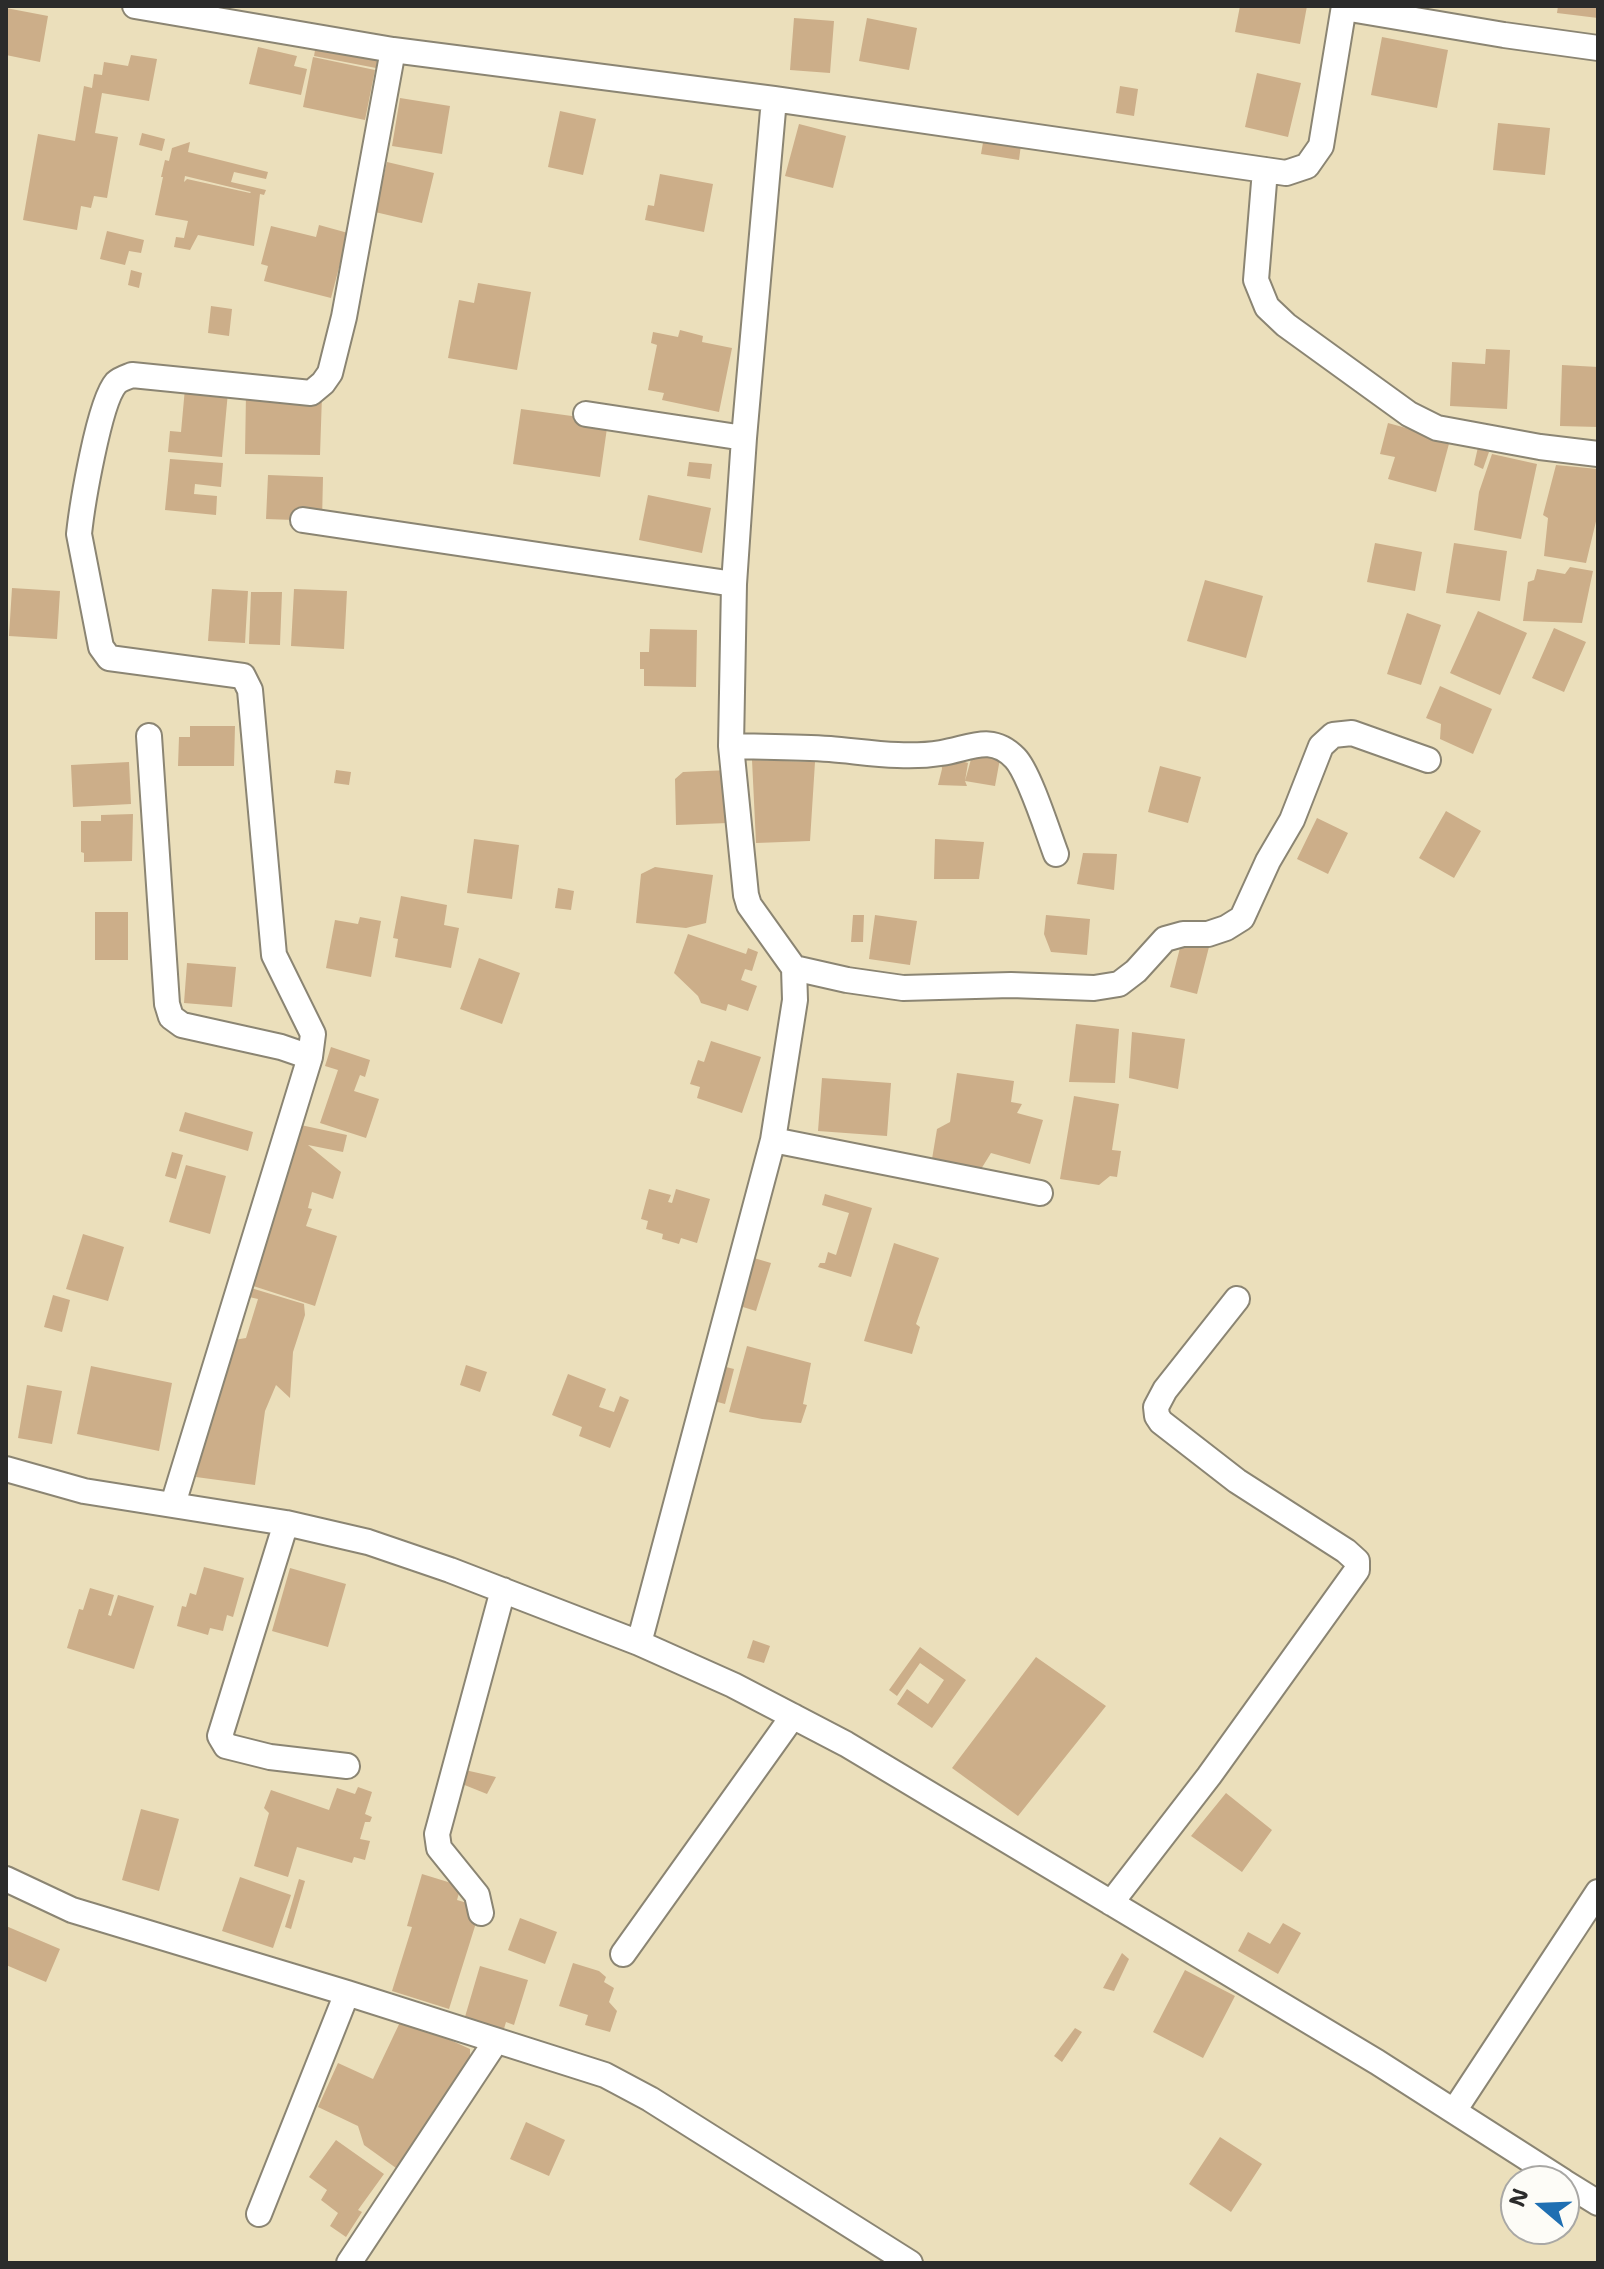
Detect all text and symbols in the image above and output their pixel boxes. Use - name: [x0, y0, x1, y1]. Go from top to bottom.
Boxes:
- north arrow: [1500, 2165, 1580, 2245]
- text: N: [1502, 2185, 1535, 2211]

